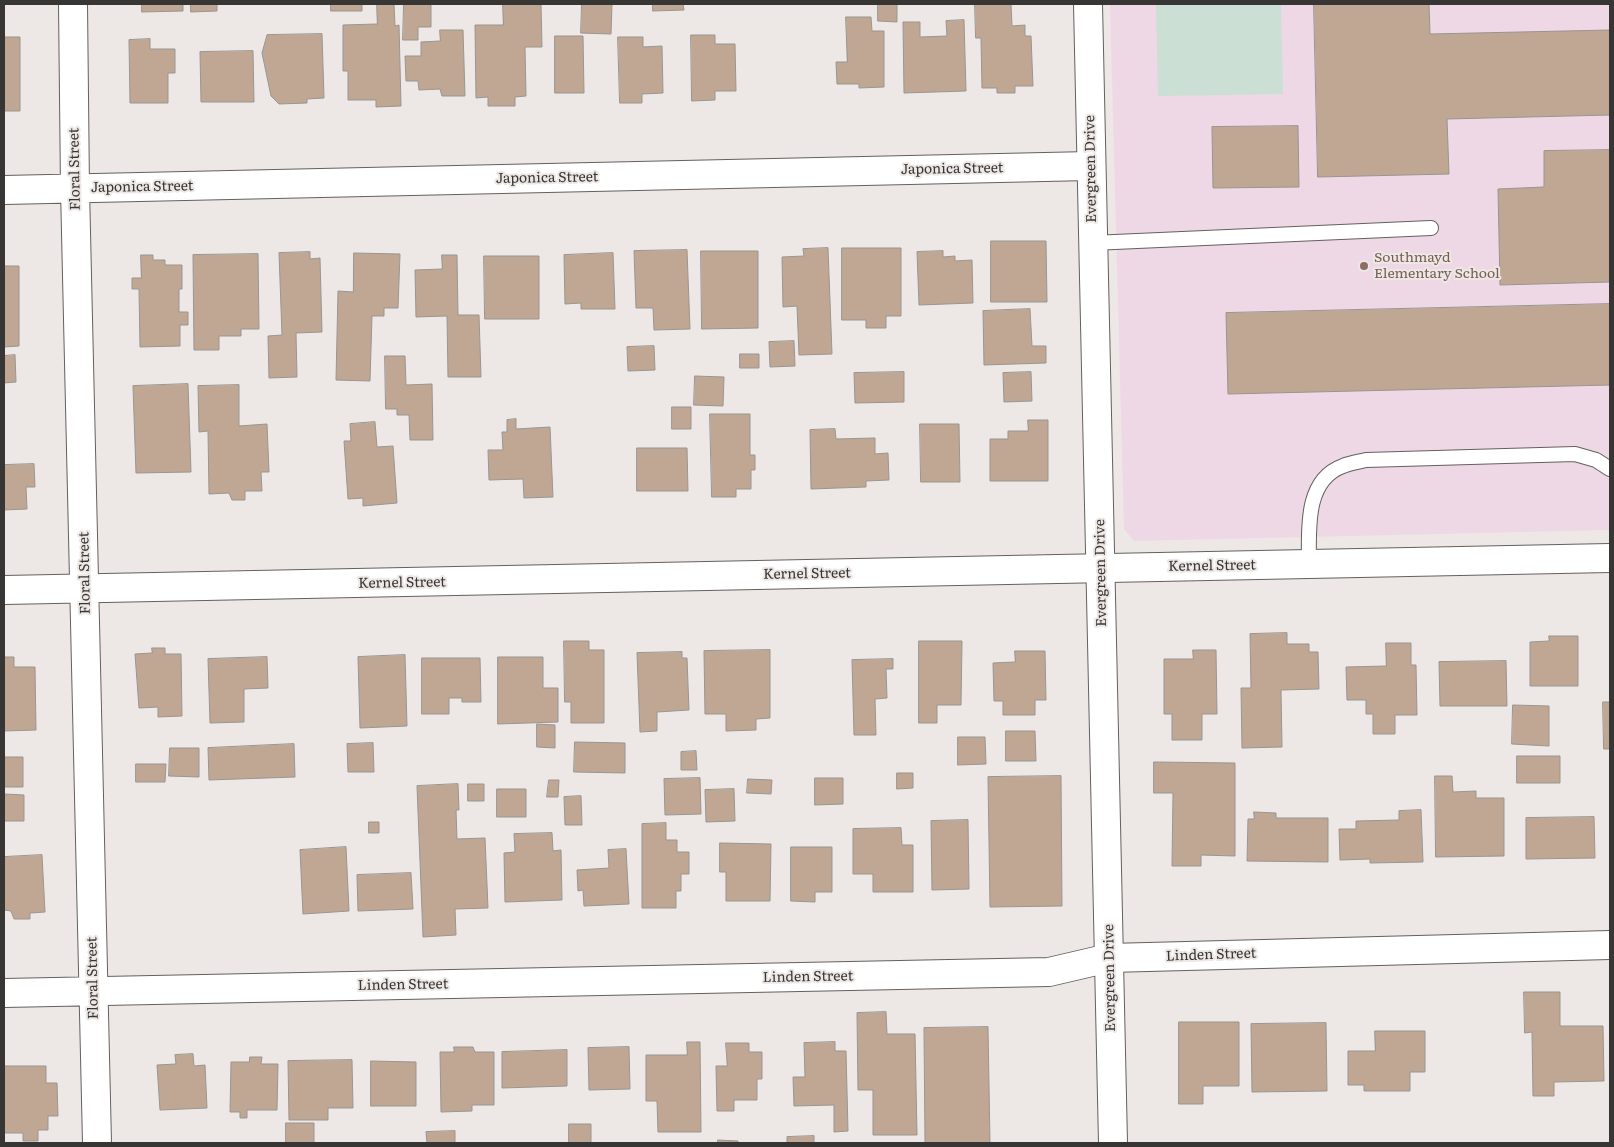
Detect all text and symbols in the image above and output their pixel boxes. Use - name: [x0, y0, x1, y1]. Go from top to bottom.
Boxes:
- street label: Evergreen Drive: [1082, 115, 1100, 223]
- street label: Floral Street: [66, 128, 84, 210]
- street label: Japonica Street: [901, 160, 1003, 178]
- street label: Japonica Street: [496, 169, 598, 187]
- street label: Japonica Street: [91, 178, 193, 196]
- place label: Southmayd Elementary School: [1374, 250, 1500, 282]
- marker: Southmayd Elementary School: [1358, 260, 1370, 272]
- street label: Evergreen Drive: [1092, 519, 1110, 627]
- street label: Floral Street: [76, 532, 94, 614]
- street label: Kernel Street: [1168, 557, 1256, 575]
- street label: Kernel Street: [763, 565, 851, 583]
- street label: Kernel Street: [358, 574, 446, 592]
- street label: Evergreen Drive: [1101, 924, 1119, 1032]
- street label: Floral Street: [84, 937, 102, 1019]
- street label: Linden Street: [1166, 945, 1256, 965]
- street label: Linden Street: [763, 968, 853, 986]
- street label: Linden Street: [358, 976, 448, 994]

